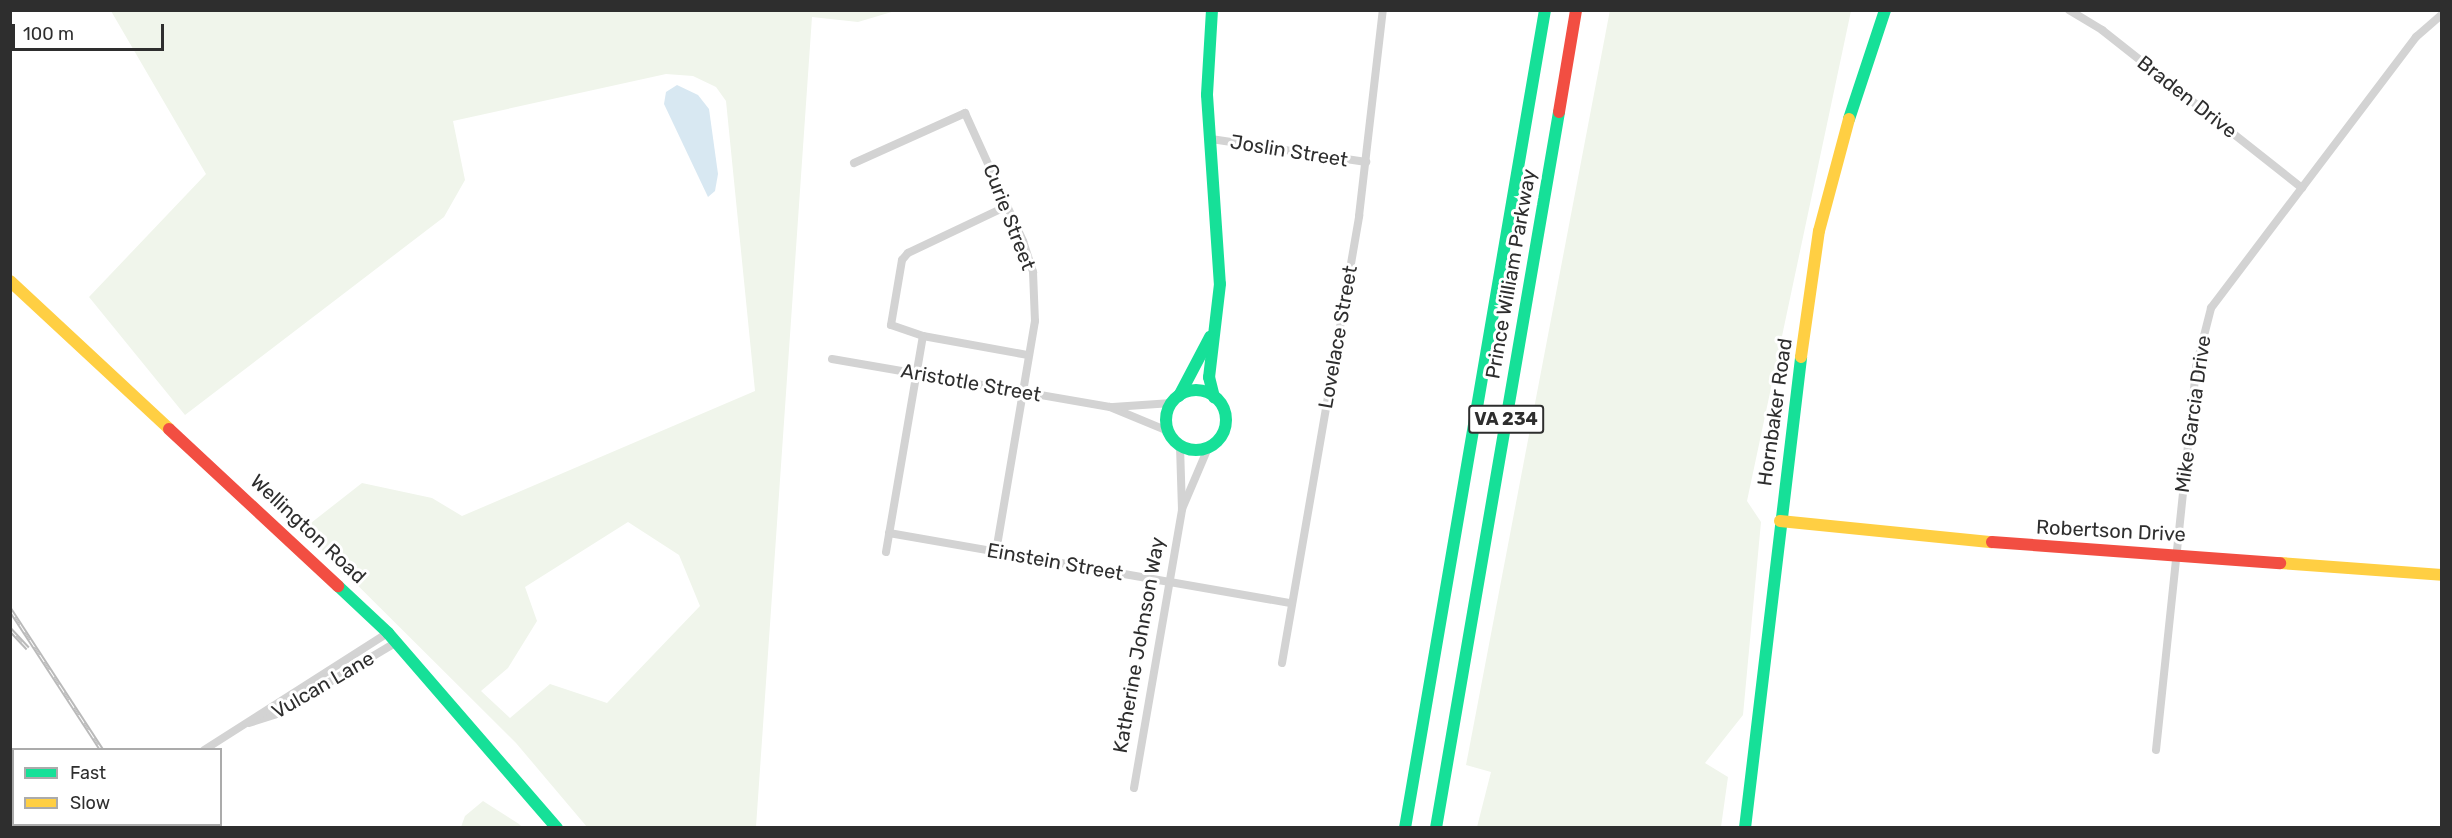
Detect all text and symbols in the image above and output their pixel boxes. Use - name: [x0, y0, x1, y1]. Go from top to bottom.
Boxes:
- scale bar: [15, 12, 166, 50]
- text: 100 m: [23, 23, 74, 45]
- street label: Braden Drive: [2132, 51, 2242, 143]
- street label: Joslin Street: [1228, 130, 1350, 172]
- street label: Curie Street: [978, 161, 1040, 273]
- street label: Prince William Parkway: [1481, 167, 1541, 381]
- street label: Lovelace Street: [1314, 264, 1362, 410]
- street label: Mike Garcia Drive: [2170, 334, 2216, 494]
- street label: Hornbaker Road: [1753, 336, 1797, 488]
- street label: Aristotle Street: [899, 359, 1043, 407]
- road number: VA 234: [1467, 404, 1545, 434]
- street label: Wellington Road: [245, 469, 371, 589]
- street label: Robertson Drive: [2036, 515, 2186, 547]
- street label: Katherine Johnson Way: [1108, 535, 1170, 755]
- street label: Einstein Street: [985, 538, 1125, 586]
- street label: Vulcan Lane: [268, 646, 378, 724]
- legend: [12, 748, 222, 826]
- text: Fast: [70, 762, 106, 784]
- text: Slow: [70, 792, 110, 814]

